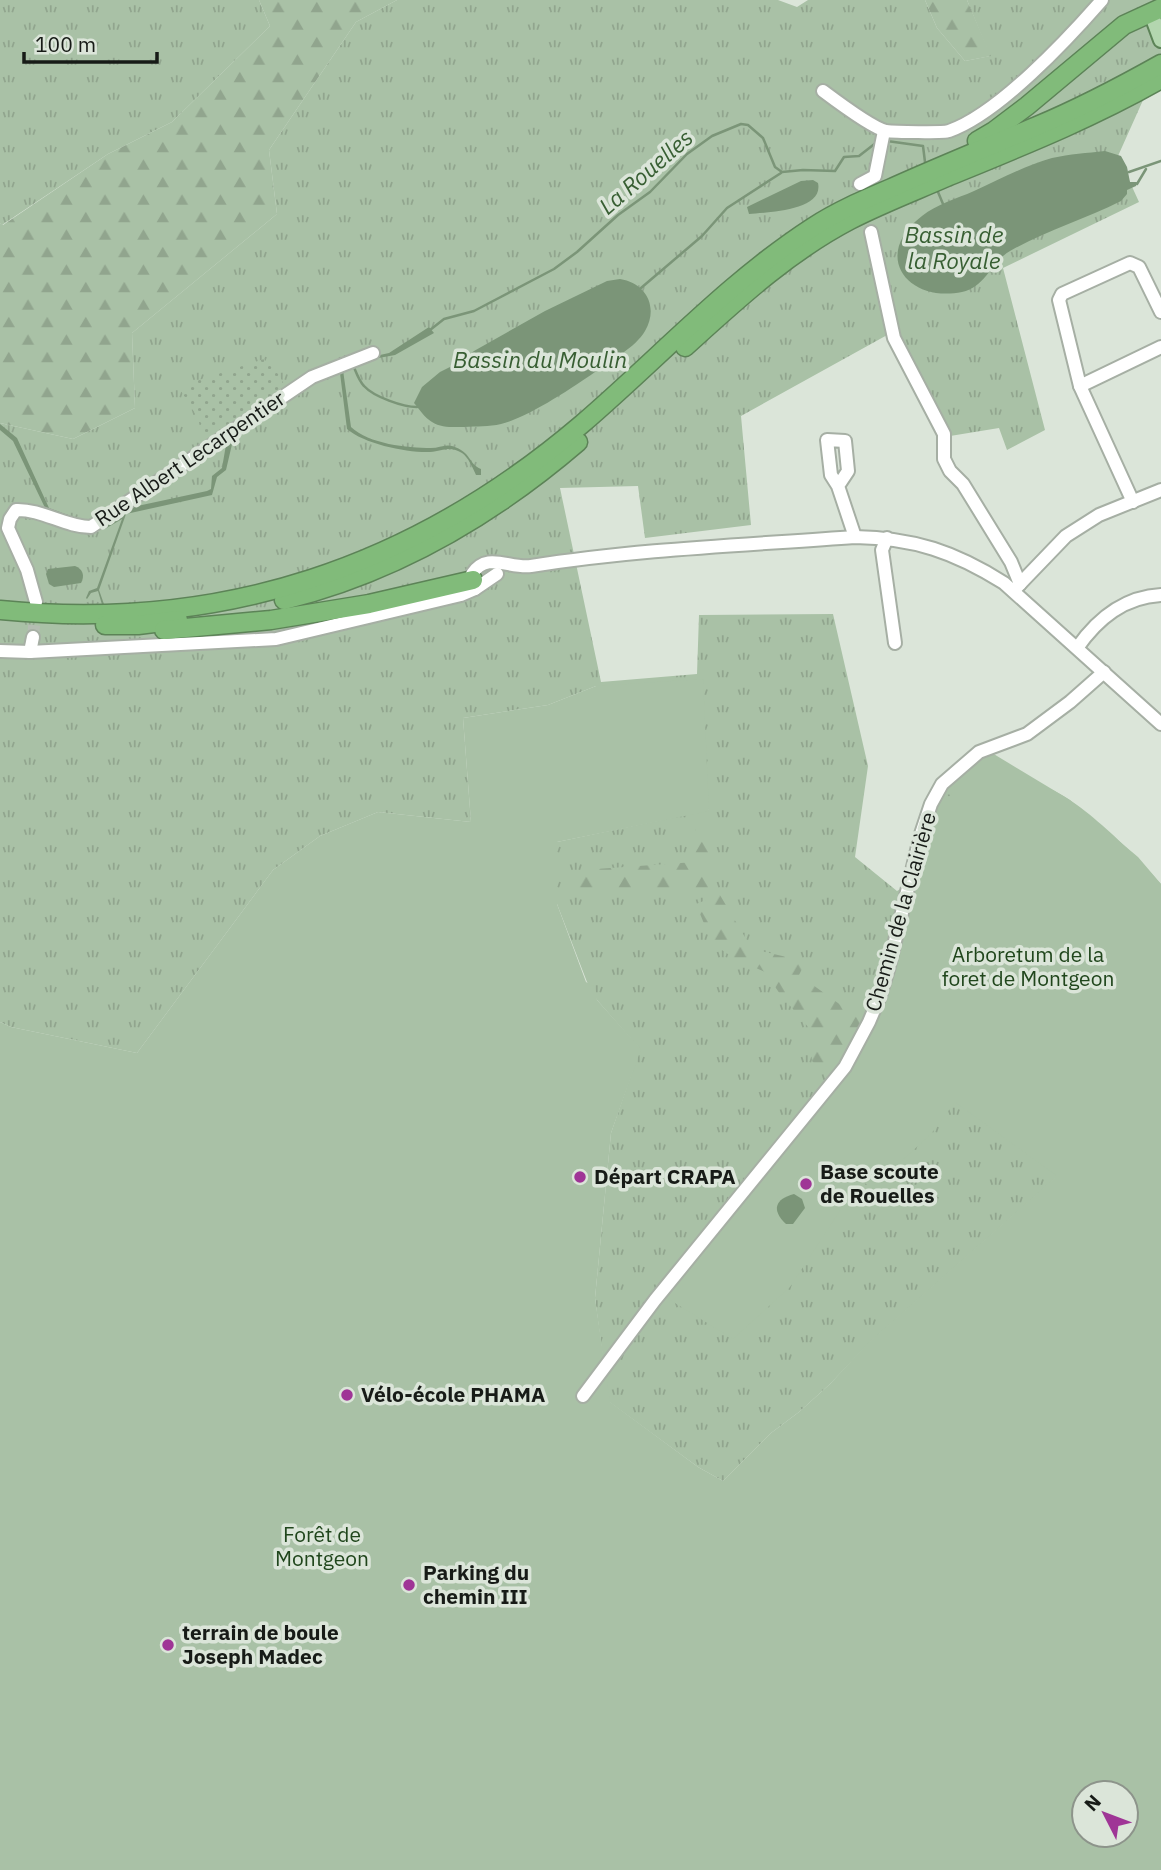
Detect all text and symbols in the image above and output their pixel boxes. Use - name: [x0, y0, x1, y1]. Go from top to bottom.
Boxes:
- scale bar: [24, 21, 158, 65]
- text: 100 m: [35, 30, 96, 58]
- water label: La Rouelles: [592, 122, 699, 220]
- water label: Bassin de la Royale: [905, 219, 1004, 275]
- water label: Bassin du Moulin: [453, 344, 627, 374]
- street label: Rue Albert Lecarpentier: [89, 384, 290, 532]
- street label: Chemin de la Clairière: [858, 809, 942, 1015]
- park label: Arboretum de la foret de Montgeon: [942, 940, 1114, 992]
- place label: Base scoute de Rouelles: [820, 1157, 939, 1209]
- place label: Départ CRAPA: [594, 1162, 736, 1190]
- marker: Départ CRAPA: [572, 1169, 588, 1185]
- marker: Base scoute de Rouelles: [798, 1176, 814, 1192]
- place label: Vélo-école PHAMA: [361, 1380, 545, 1408]
- marker: Vélo-école PHAMA: [339, 1387, 355, 1403]
- park label: Forêt de Montgeon: [275, 1520, 369, 1572]
- place label: Parking du chemin III: [423, 1558, 529, 1610]
- marker: Parking du chemin III: [401, 1577, 417, 1593]
- place label: terrain de boule Joseph Madec: [182, 1618, 339, 1670]
- marker: terrain de boule Joseph Madec: [160, 1637, 176, 1653]
- north arrow: [1070, 1779, 1140, 1849]
- text: N: [1079, 1789, 1106, 1816]

